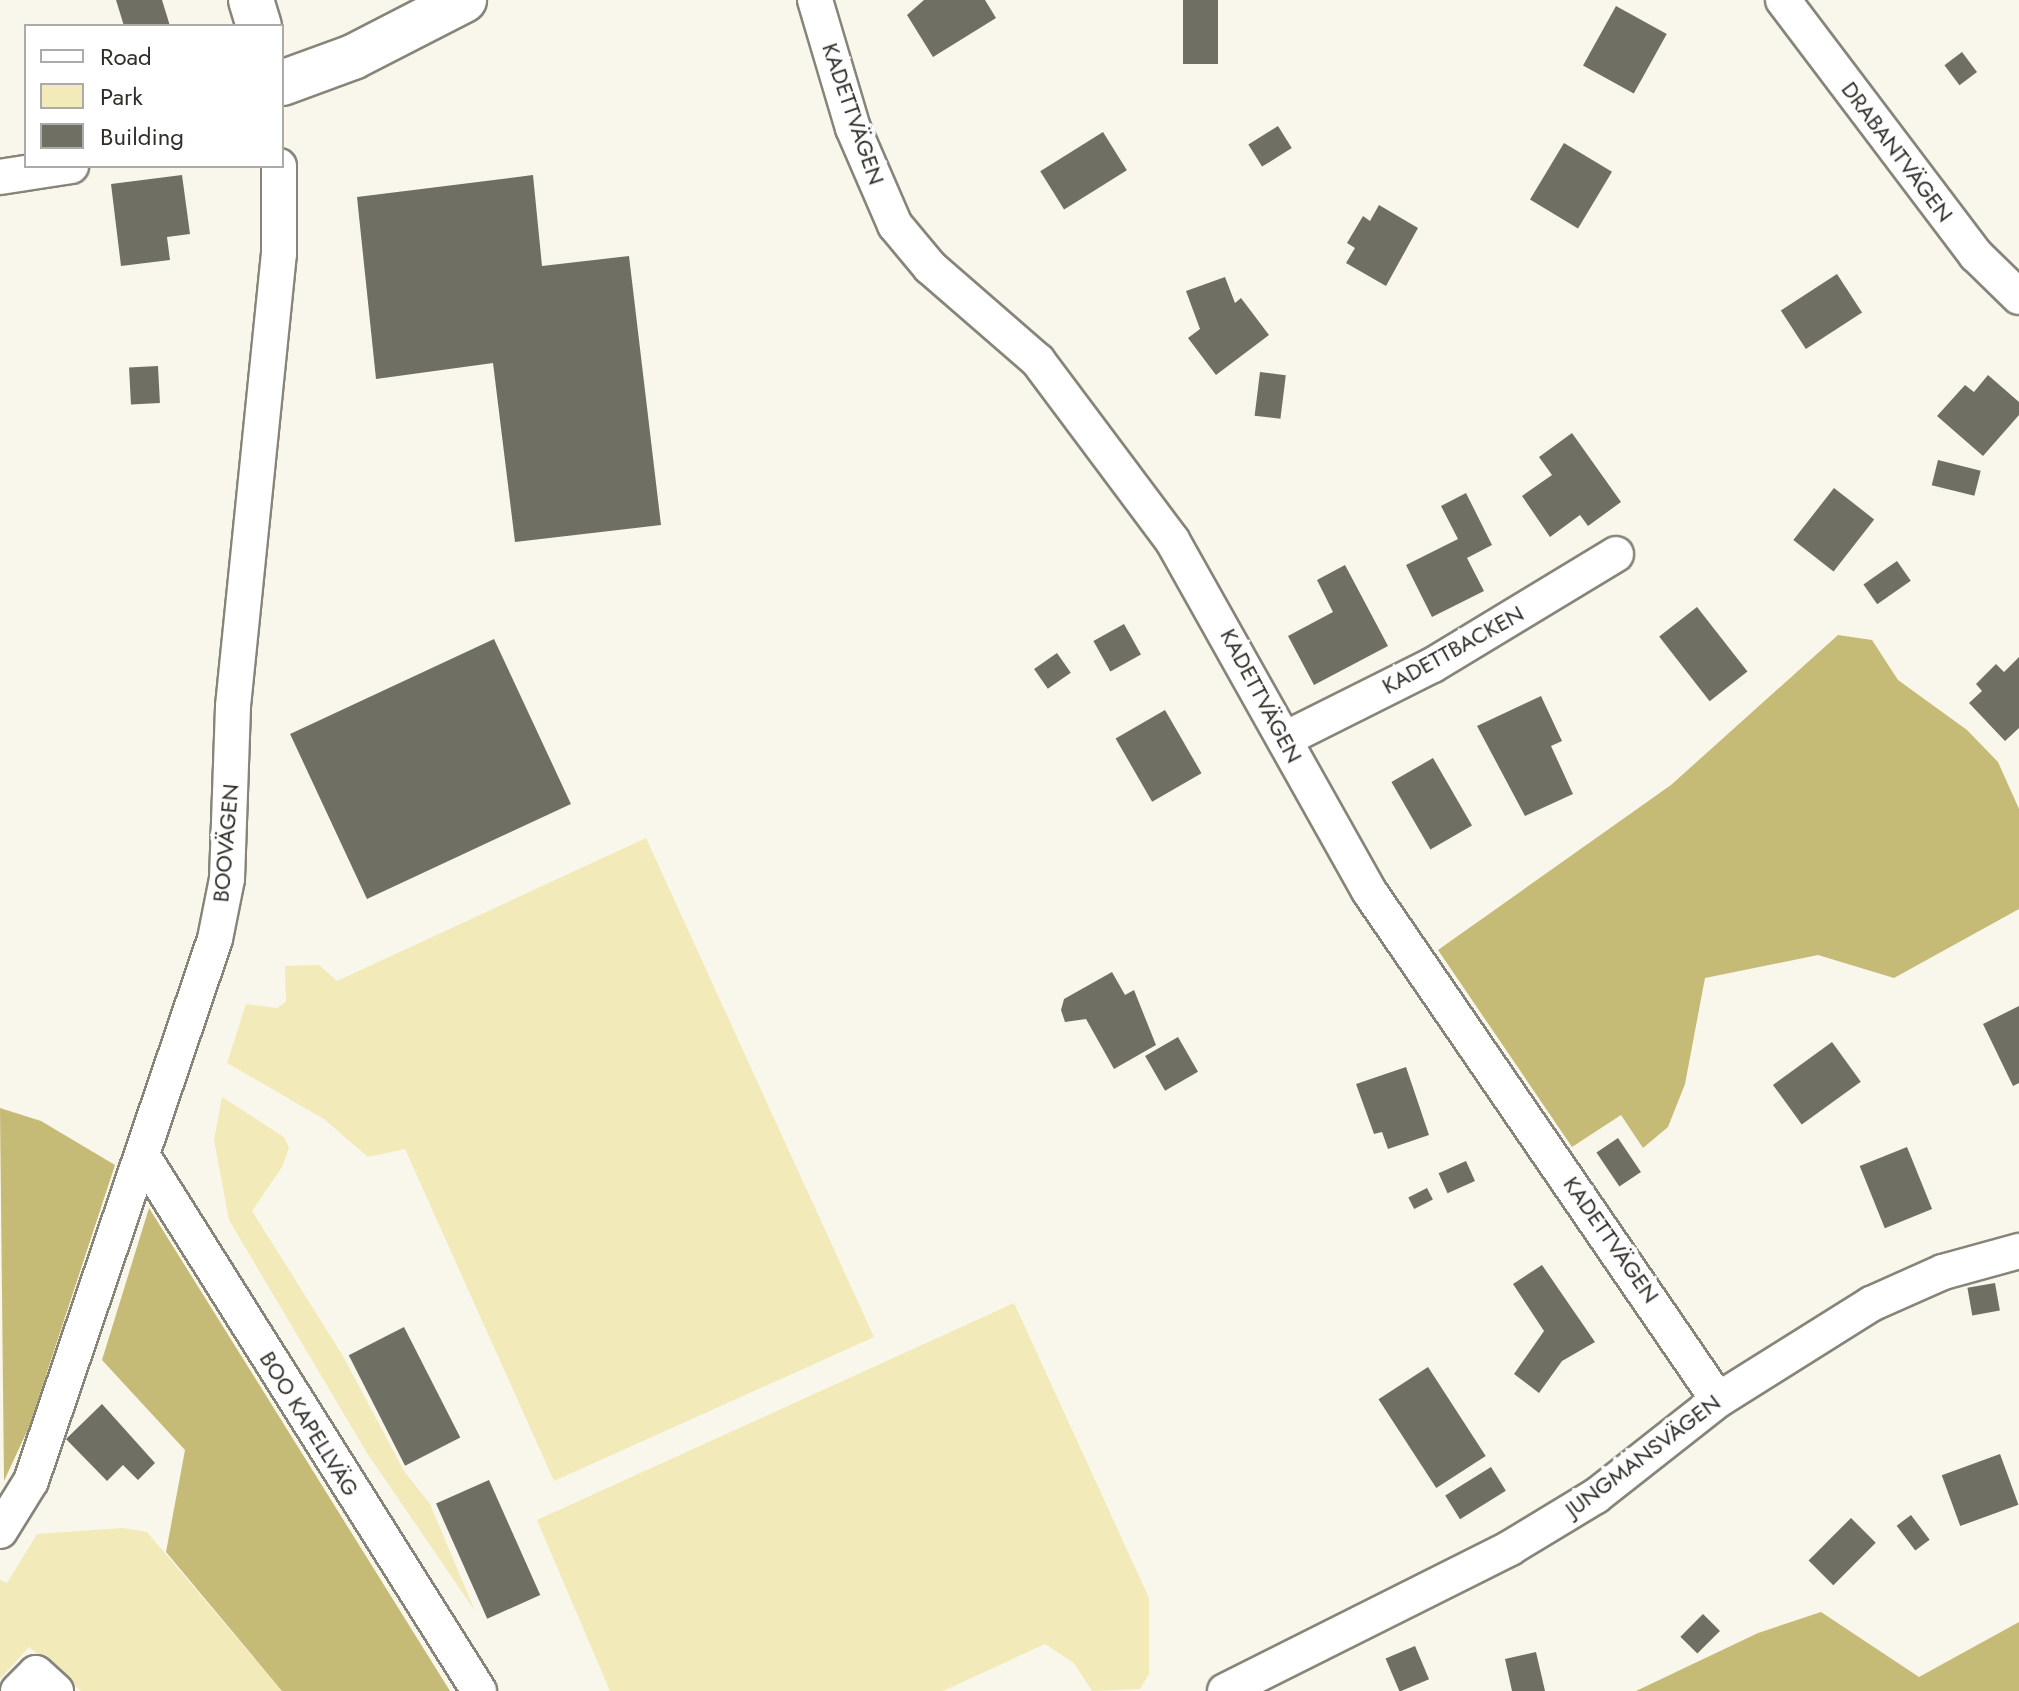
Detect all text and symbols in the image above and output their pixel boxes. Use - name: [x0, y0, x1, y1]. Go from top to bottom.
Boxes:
- legend: [24, 24, 284, 168]
- text: Road: [100, 39, 152, 74]
- street label: KADETTVÄGEN: [816, 40, 890, 188]
- street label: DRABANTVÄGEN: [1836, 77, 1958, 227]
- text: Park: [100, 79, 143, 114]
- text: Building: [100, 119, 184, 154]
- street label: KADETTBACKEN: [1378, 600, 1528, 700]
- street label: KADETTVÄGEN: [1215, 624, 1307, 768]
- street label: BOOVÄGEN: [208, 783, 244, 903]
- street label: KADETTVÄGEN: [1558, 1172, 1664, 1308]
- street label: BOO KAPELLVÄG: [254, 1347, 364, 1501]
- street label: JUNGMANSVÄGEN: [1560, 1389, 1726, 1523]

